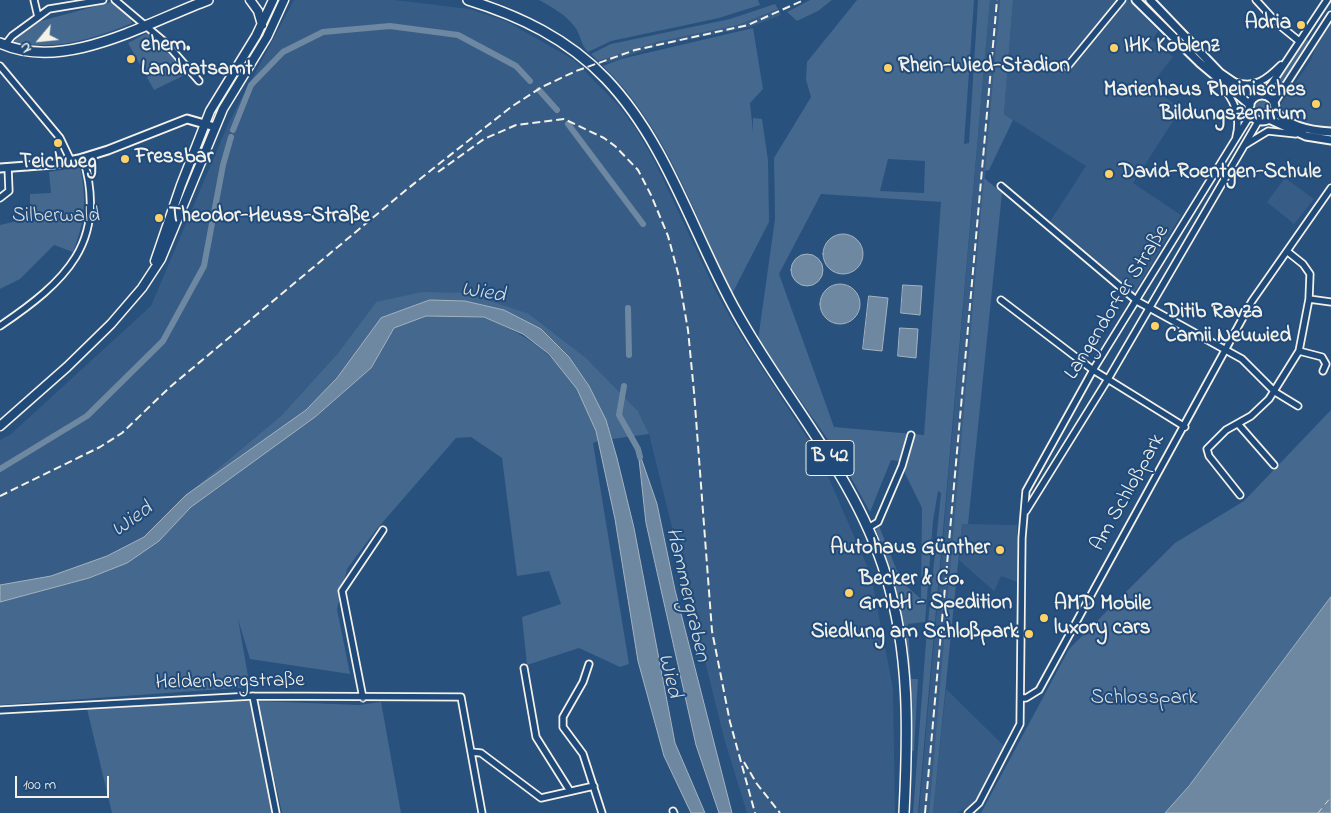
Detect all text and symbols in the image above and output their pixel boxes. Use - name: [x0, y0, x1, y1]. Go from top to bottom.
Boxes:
- place label: Adria: [1245, 12, 1291, 38]
- north arrow: [15, 15, 65, 65]
- marker: Adria: [1295, 19, 1307, 31]
- place label: ehem. Landratsamt: [141, 34, 253, 84]
- place label: IHK Koblenz: [1124, 35, 1220, 61]
- text: N: [15, 38, 38, 56]
- marker: IHK Koblenz: [1108, 42, 1120, 54]
- marker: ehem. Landratsamt: [125, 53, 137, 65]
- place label: Rhein-Wied-Stadion: [898, 55, 1070, 81]
- marker: Rhein-Wied-Stadion: [882, 62, 894, 74]
- place label: Marienhaus Rheinisches Bildungszentrum: [1104, 79, 1306, 129]
- marker: Marienhaus Rheinisches Bildungszentrum: [1310, 98, 1322, 110]
- marker: Teichweg: [52, 137, 64, 149]
- place label: Fressbar: [135, 146, 213, 172]
- place label: Teichweg: [19, 151, 97, 177]
- marker: Fressbar: [119, 153, 131, 165]
- place label: David-Roentgen-Schule: [1119, 161, 1321, 187]
- marker: David-Roentgen-Schule: [1103, 168, 1115, 180]
- park label: Silberwald: [12, 205, 100, 231]
- place label: Theodor-Heuss-Straße: [169, 205, 370, 231]
- marker: Theodor-Heuss-Straße: [153, 212, 165, 224]
- street label: Langendorfer Straße: [1060, 221, 1176, 385]
- water label: Wied: [459, 277, 507, 311]
- place label: Ditib Ravza Camii Neuwied: [1165, 301, 1291, 351]
- marker: Ditib Ravza Camii Neuwied: [1149, 320, 1161, 332]
- street label: Am Schloßpark: [1086, 430, 1172, 556]
- road number: B 42: [806, 440, 854, 476]
- water label: Wied: [107, 497, 159, 545]
- water label: Hammergraben: [658, 526, 714, 664]
- place label: Autohaus Günther: [830, 537, 990, 563]
- marker: Autohaus Günther: [994, 544, 1006, 556]
- place label: Becker & Co. GmbH - Spedition: [859, 568, 1012, 618]
- marker: Becker & Co. GmbH - Spedition: [843, 587, 855, 599]
- place label: AMD Mobile luxory cars: [1054, 593, 1151, 643]
- marker: AMD Mobile luxory cars: [1038, 612, 1050, 624]
- place label: Siedlung am Schloßpark: [811, 621, 1019, 647]
- marker: Siedlung am Schloßpark: [1023, 628, 1035, 640]
- water label: Wied: [650, 651, 686, 701]
- street label: Heldenbergstraße: [155, 669, 305, 697]
- park label: Schlosspark: [1090, 687, 1198, 713]
- scale bar: [18, 766, 111, 798]
- text: 100 m: [23, 774, 56, 796]

